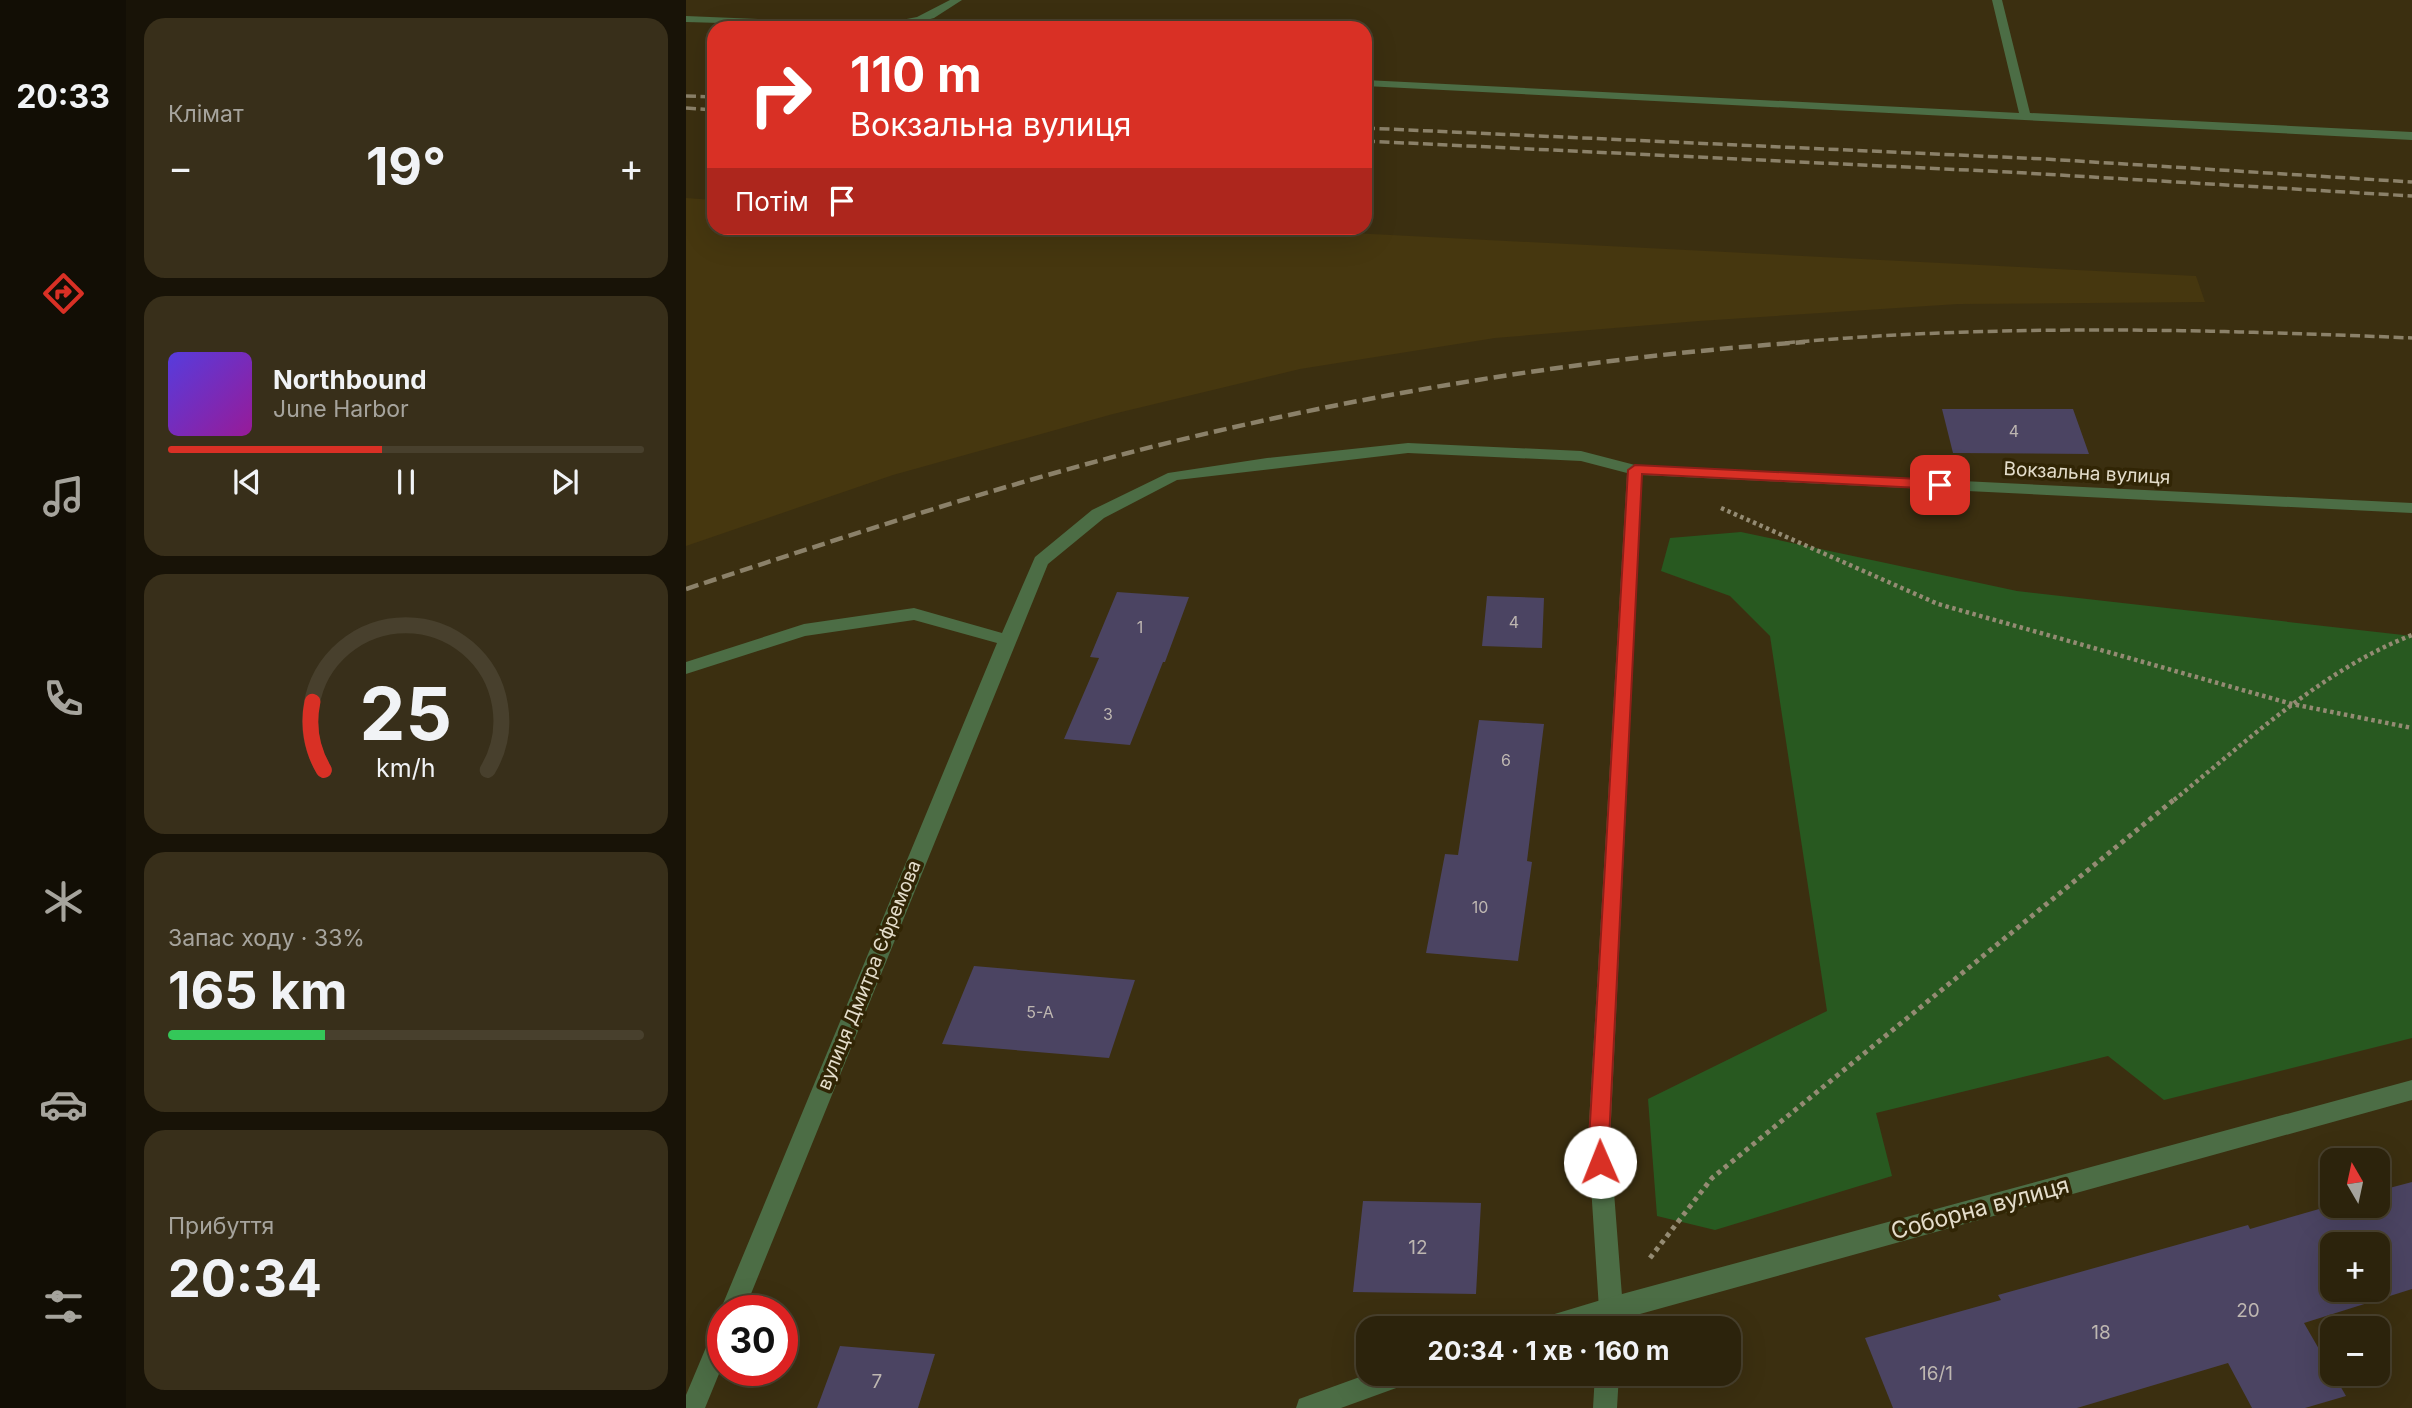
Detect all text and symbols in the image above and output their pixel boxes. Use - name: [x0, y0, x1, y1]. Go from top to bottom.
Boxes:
- text: 110 m: [850, 45, 982, 104]
- icon: right: [735, 49, 826, 140]
- text: 20:33: [16, 77, 110, 116]
- text: Клімат: [168, 100, 244, 128]
- text: Вокзальна вулиця: [850, 105, 1131, 144]
- text: 19°: [366, 135, 446, 198]
- text: −: [168, 144, 193, 190]
- text: +: [619, 144, 644, 190]
- icon: arrive: [823, 182, 861, 220]
- text: Потім: [735, 186, 809, 217]
- icon: directions: [39, 269, 88, 318]
- text: Northbound: [273, 364, 427, 395]
- text: June Harbor: [273, 395, 409, 423]
- house number: 4: [2009, 421, 2019, 441]
- pin: [1910, 455, 1970, 515]
- street label: Вокзальна вулиця: [2003, 457, 2171, 489]
- icon: previous: [228, 463, 266, 501]
- icon: pause: [387, 463, 425, 501]
- icon: next: [546, 463, 584, 501]
- icon: arrive: [1921, 466, 1959, 504]
- icon: music: [39, 472, 88, 521]
- house number: 4: [1509, 612, 1519, 632]
- house number: 1: [1137, 617, 1143, 637]
- text: 25: [360, 669, 452, 758]
- icon: phone: [39, 674, 88, 723]
- house number: 3: [1103, 704, 1113, 724]
- house number: 6: [1501, 750, 1511, 770]
- text: km/h: [376, 753, 436, 783]
- street label: вулиця Дмитра Єфремова: [812, 857, 926, 1093]
- icon: climate: [39, 877, 88, 926]
- house number: 10: [1472, 897, 1488, 917]
- text: Запас ходу · 33%: [168, 924, 365, 952]
- text: 165 km: [168, 959, 347, 1022]
- house number: 5-А: [1026, 1002, 1054, 1022]
- icon: car: [39, 1080, 88, 1129]
- position arrow: [1563, 1125, 1637, 1199]
- north arrow: [2320, 1148, 2390, 1218]
- map controls: [2320, 1148, 2390, 1386]
- street label: Соборна вулиця: [1888, 1171, 2072, 1245]
- text: Прибуття: [168, 1212, 274, 1240]
- button: +: [2320, 1232, 2390, 1302]
- house number: 12: [1408, 1236, 1428, 1259]
- text: 20:34: [168, 1247, 322, 1310]
- icon: filters: [39, 1282, 88, 1331]
- speed limit sign: 30: [707, 1295, 798, 1386]
- house number: 20: [2236, 1299, 2260, 1322]
- button: −: [2320, 1316, 2390, 1386]
- house number: 18: [2091, 1321, 2111, 1344]
- text: 20:34 · 1 хв · 160 m: [1428, 1335, 1669, 1366]
- house number: 16/1: [1919, 1362, 1953, 1385]
- house number: 7: [872, 1370, 882, 1393]

